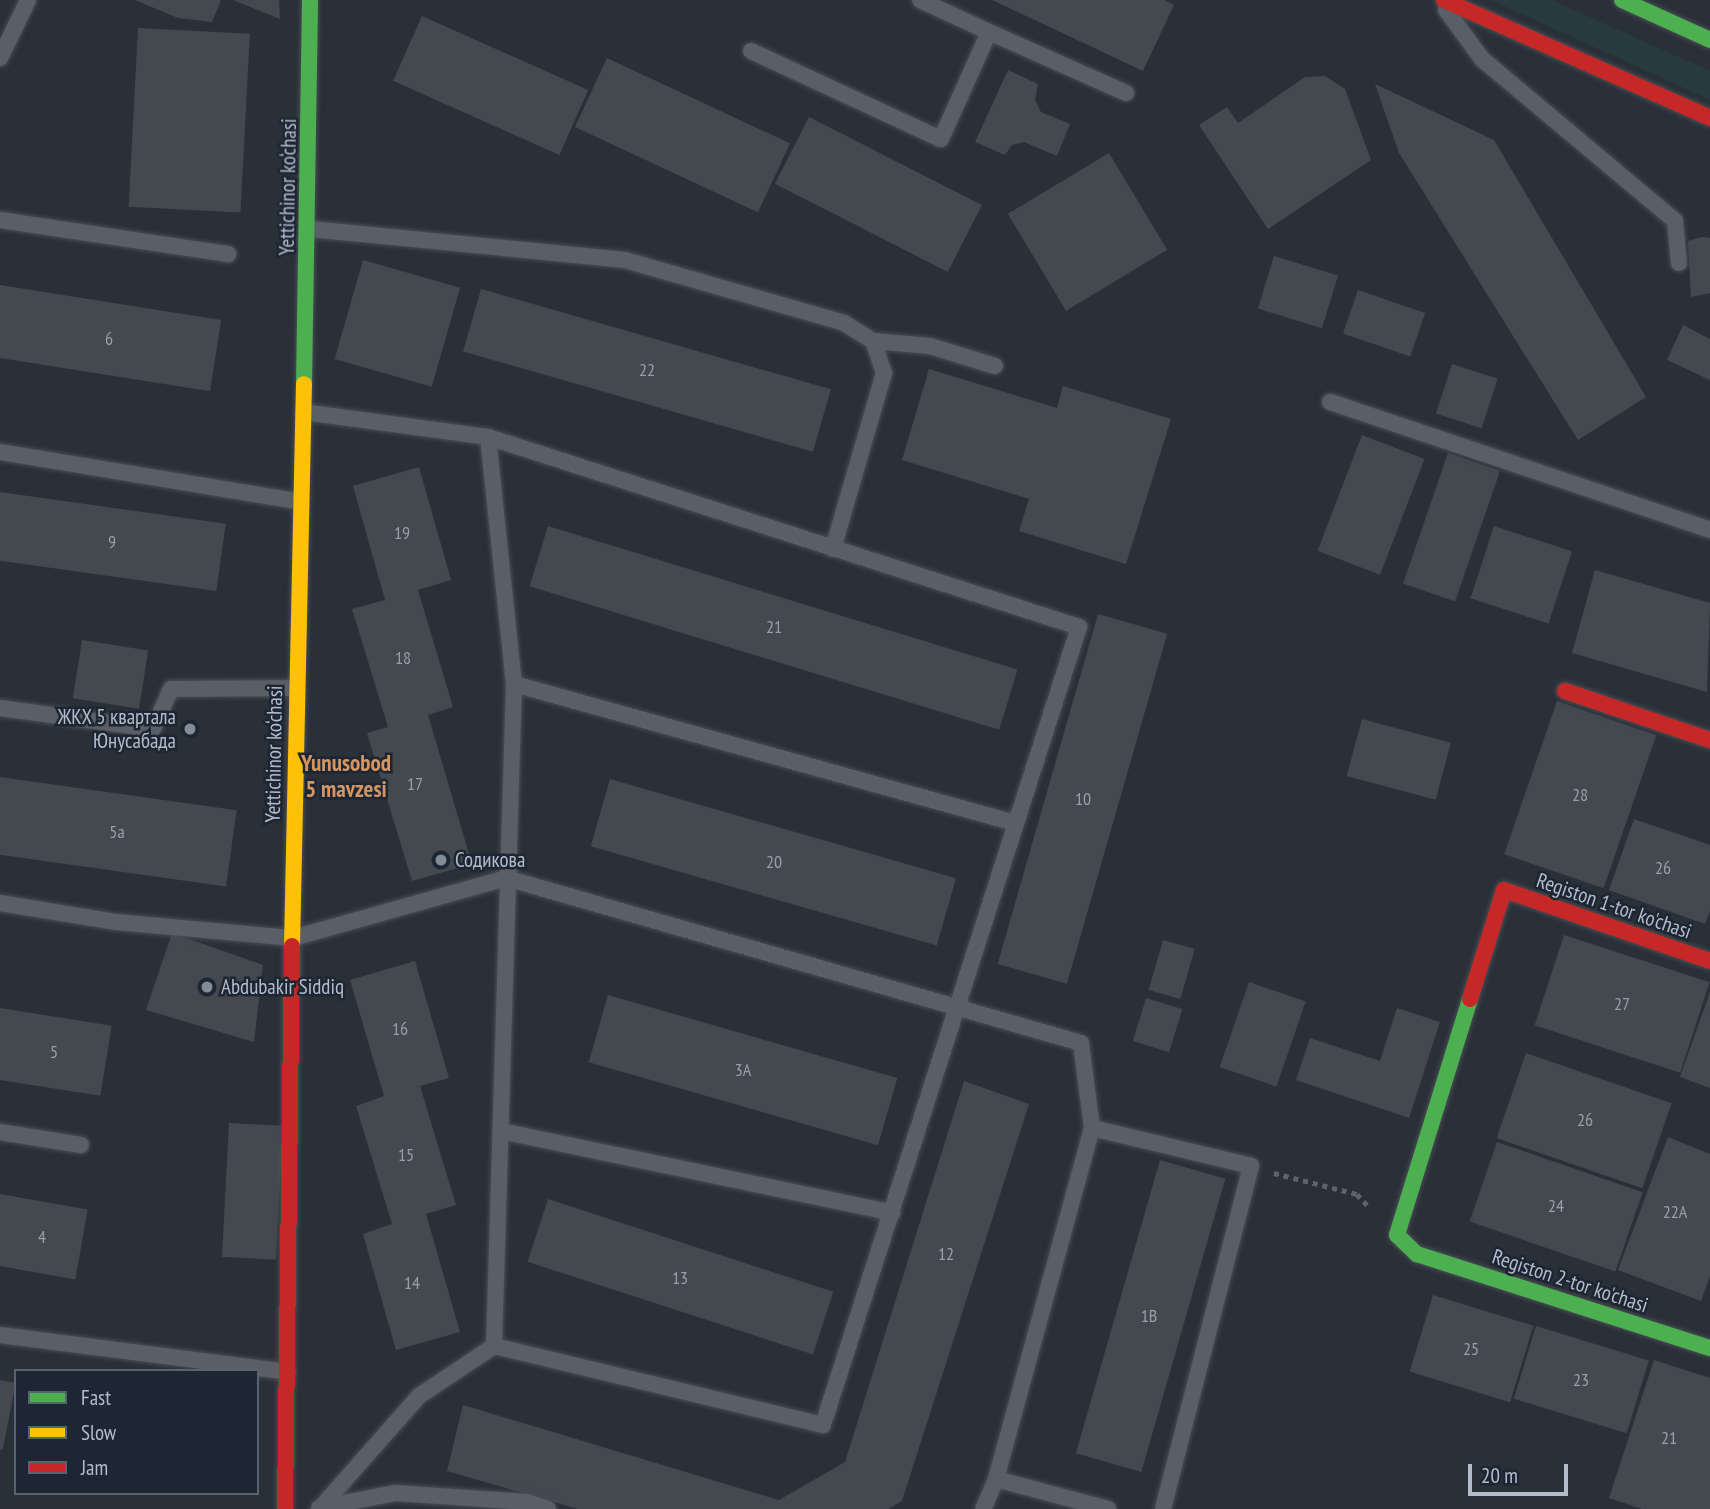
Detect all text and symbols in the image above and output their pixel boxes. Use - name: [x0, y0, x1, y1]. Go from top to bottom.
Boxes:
- street label: Yettichinor ko‘chasi: [274, 118, 302, 256]
- house number: 6: [105, 328, 113, 350]
- house number: 22: [639, 359, 655, 381]
- house number: 19: [394, 522, 410, 544]
- house number: 9: [108, 531, 116, 553]
- house number: 21: [766, 616, 782, 638]
- house number: 18: [395, 647, 411, 669]
- street label: Yettichinor ko‘chasi: [260, 685, 288, 823]
- place label: ЖКХ 5 квартала Юнусабада: [57, 704, 176, 754]
- marker: ЖКХ 5 квартала Юнусабада: [182, 721, 198, 737]
- district label: Yunusobod 5 mavzesi: [301, 749, 391, 803]
- house number: 17: [407, 773, 423, 795]
- house number: 28: [1572, 784, 1588, 806]
- house number: 10: [1075, 788, 1091, 810]
- house number: 5а: [109, 821, 125, 843]
- place label: Содикова: [455, 847, 525, 873]
- house number: 20: [766, 851, 782, 873]
- marker: Содикова: [433, 852, 449, 868]
- house number: 26: [1655, 857, 1671, 879]
- street label: Registon 1-tor ko'chasi: [1533, 868, 1695, 944]
- place label: Abdubakir Siddiq: [221, 974, 344, 1000]
- marker: Abdubakir Siddiq: [199, 979, 215, 995]
- house number: 27: [1614, 993, 1630, 1015]
- house number: 16: [392, 1018, 408, 1040]
- house number: 5: [50, 1041, 58, 1063]
- house number: 3А: [735, 1059, 751, 1081]
- house number: 26: [1577, 1109, 1593, 1131]
- house number: 15: [398, 1144, 414, 1166]
- house number: 24: [1548, 1195, 1564, 1217]
- house number: 22A: [1663, 1201, 1687, 1223]
- house number: 4: [38, 1226, 46, 1248]
- house number: 12: [938, 1243, 954, 1265]
- street label: Registon 2-tor ko'chasi: [1489, 1244, 1651, 1318]
- house number: 13: [672, 1267, 688, 1289]
- house number: 14: [404, 1272, 420, 1294]
- house number: 1В: [1141, 1305, 1157, 1327]
- house number: 25: [1463, 1338, 1479, 1360]
- legend: [14, 1369, 259, 1495]
- house number: 23: [1573, 1369, 1589, 1391]
- text: Fast: [81, 1384, 111, 1411]
- text: Slow: [81, 1419, 116, 1446]
- house number: 21: [1661, 1427, 1677, 1449]
- scale bar: [1472, 1450, 1572, 1494]
- text: Jam: [81, 1454, 108, 1481]
- text: 20 m: [1481, 1462, 1518, 1489]

